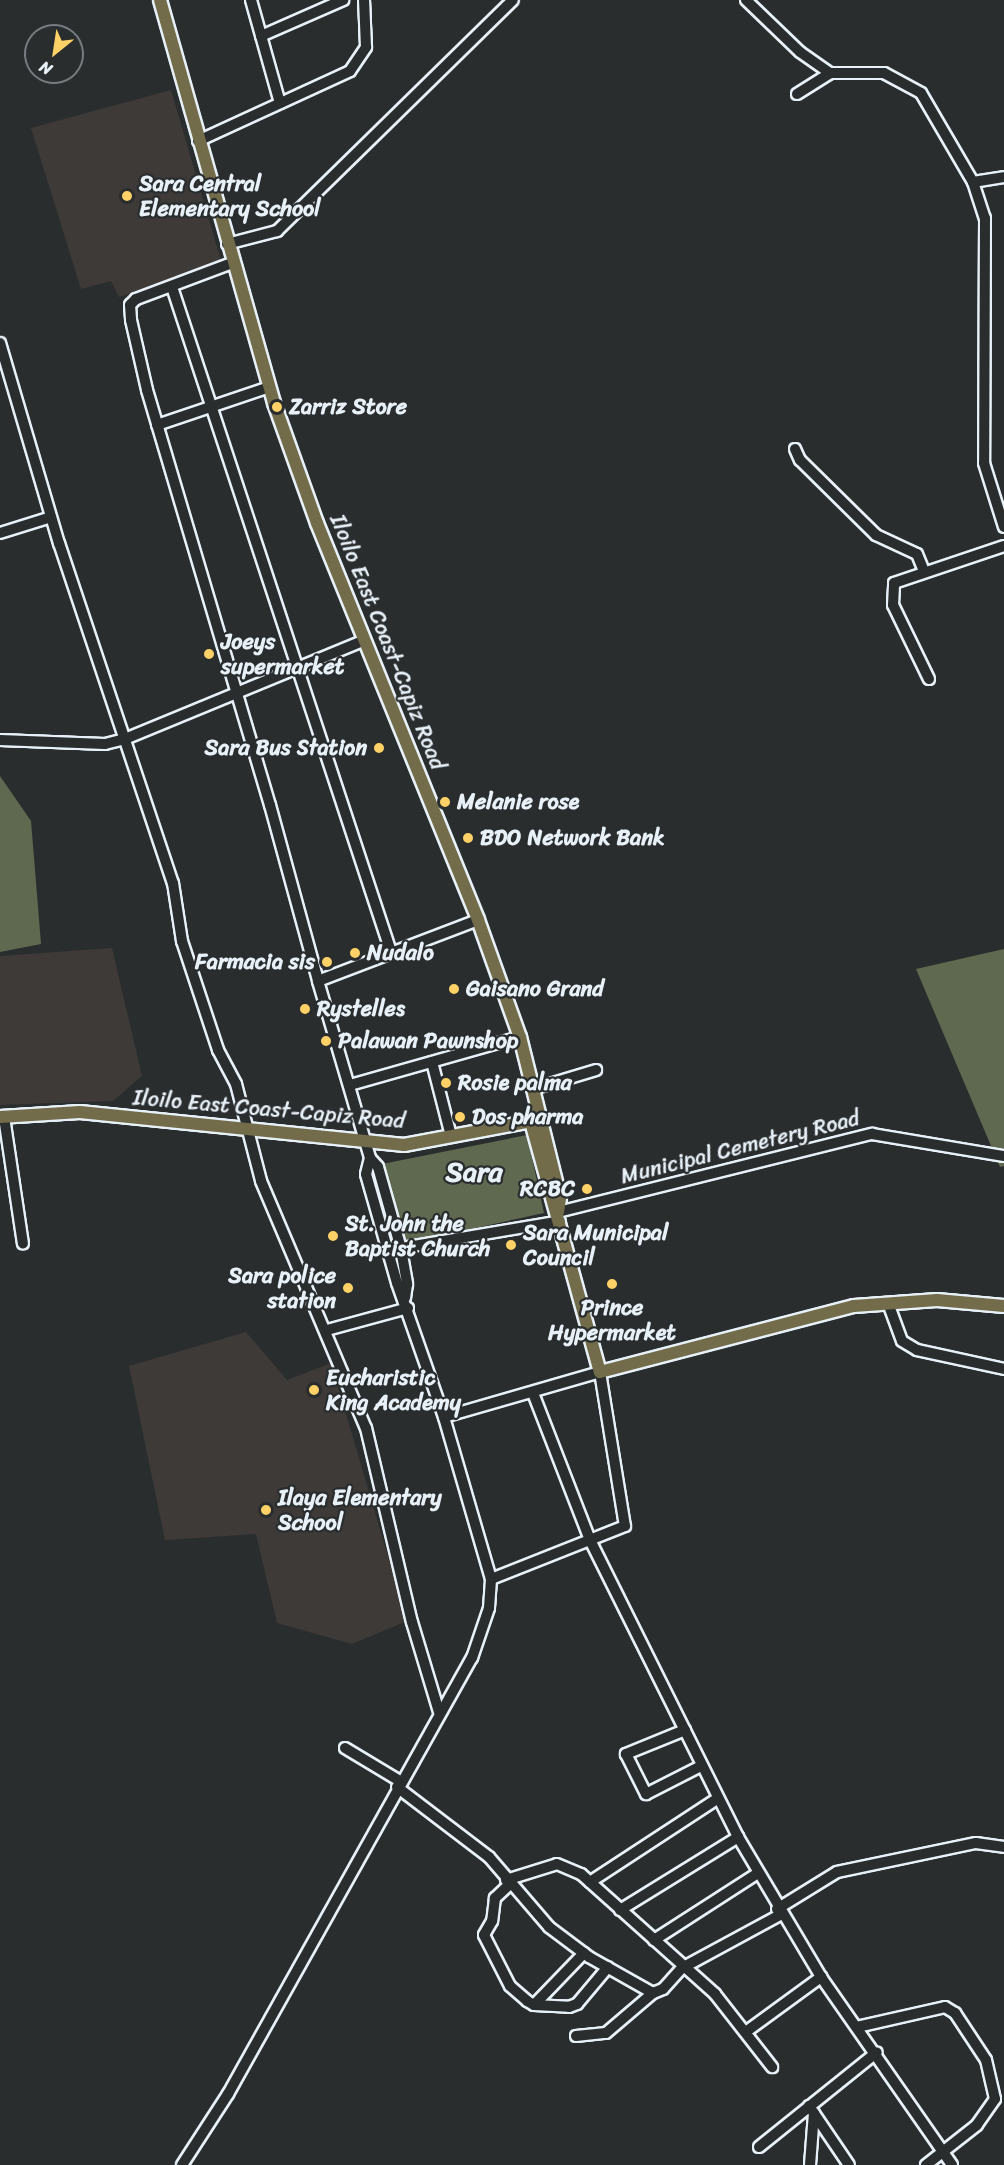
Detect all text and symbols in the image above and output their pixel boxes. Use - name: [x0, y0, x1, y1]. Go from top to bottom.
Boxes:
- north arrow: [24, 24, 84, 84]
- text: N: [34, 53, 58, 84]
- place label: Sara Central Elementary School: [139, 170, 321, 222]
- marker: Sara Central Elementary School: [120, 189, 134, 203]
- place label: Zarriz Store: [289, 394, 407, 420]
- marker: Zarriz Store: [270, 400, 284, 414]
- street label: Iloilo East Coast-Capiz Road: [324, 509, 452, 775]
- place label: Joeys supermarket: [221, 628, 344, 680]
- marker: Joeys supermarket: [202, 647, 216, 661]
- place label: Sara Bus Station: [202, 735, 367, 761]
- marker: Sara Bus Station: [372, 741, 386, 755]
- place label: Melanie rose: [457, 789, 580, 815]
- marker: Melanie rose: [438, 795, 452, 809]
- place label: BDO Network Bank: [480, 825, 664, 851]
- marker: BDO Network Bank: [461, 831, 475, 845]
- place label: Nudalo: [367, 940, 434, 966]
- marker: Nudalo: [348, 946, 362, 960]
- place label: Farmacia sis: [195, 949, 315, 975]
- marker: Farmacia sis: [320, 955, 334, 969]
- place label: Gaisano Grand: [466, 976, 604, 1002]
- marker: Gaisano Grand: [447, 982, 461, 996]
- place label: Rystelles: [317, 996, 405, 1022]
- marker: Rystelles: [298, 1002, 312, 1016]
- place label: Palawan Pawnshop: [338, 1028, 518, 1054]
- marker: Palawan Pawnshop: [319, 1034, 333, 1048]
- place label: Rosie palma: [458, 1070, 572, 1096]
- marker: Rosie palma: [439, 1076, 453, 1090]
- street label: Iloilo East Coast-Capiz Road: [131, 1084, 407, 1134]
- place label: Dos pharma: [472, 1104, 583, 1130]
- street label: Municipal Cemetery Road: [617, 1104, 863, 1190]
- marker: Dos pharma: [453, 1110, 467, 1124]
- district label: Sara: [445, 1155, 503, 1189]
- place label: RCBC: [520, 1176, 575, 1202]
- marker: RCBC: [580, 1182, 594, 1196]
- place label: St. John the Baptist Church: [345, 1210, 490, 1262]
- place label: Sara Municipal Council: [523, 1219, 667, 1270]
- marker: St. John the Baptist Church: [326, 1229, 340, 1243]
- marker: Sara Municipal Council: [504, 1238, 518, 1252]
- place label: Sara police station: [229, 1262, 336, 1314]
- marker: Prince Hypermarket: [605, 1277, 619, 1291]
- marker: Sara police station: [341, 1281, 355, 1295]
- place label: Prince Hypermarket: [548, 1294, 676, 1346]
- place label: Eucharistic King Academy: [326, 1364, 462, 1416]
- marker: Eucharistic King Academy: [307, 1383, 321, 1397]
- place label: Ilaya Elementary School: [278, 1484, 443, 1536]
- marker: Ilaya Elementary School: [259, 1503, 273, 1517]

